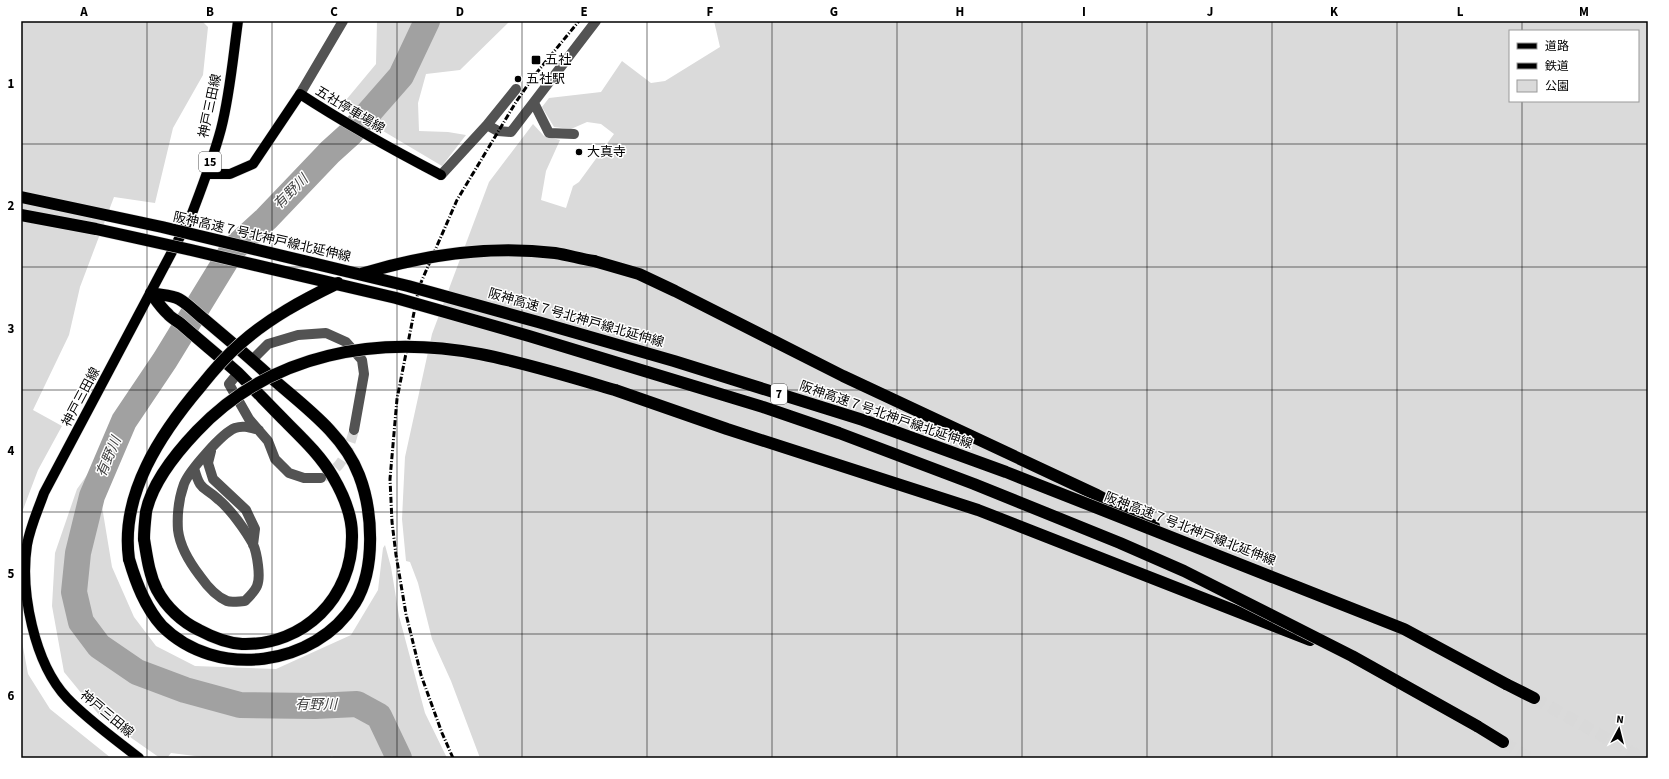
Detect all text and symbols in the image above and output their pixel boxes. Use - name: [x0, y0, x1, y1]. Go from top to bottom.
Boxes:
- text: A: [79, 3, 88, 21]
- text: B: [206, 3, 214, 21]
- text: C: [330, 3, 338, 21]
- text: D: [456, 3, 464, 21]
- text: E: [580, 3, 588, 21]
- text: F: [707, 3, 714, 21]
- text: G: [830, 3, 838, 21]
- text: H: [956, 3, 964, 21]
- text: I: [1082, 3, 1086, 21]
- text: J: [1207, 3, 1213, 21]
- text: K: [1330, 3, 1339, 21]
- text: L: [1457, 3, 1464, 21]
- text: M: [1579, 3, 1589, 21]
- legend: [1509, 30, 1639, 102]
- text: 道路: [1545, 38, 1569, 55]
- place label: 五社: [545, 51, 571, 69]
- marker: 五社: [530, 54, 542, 66]
- text: 鉄道: [1545, 58, 1569, 75]
- place label: 五社駅: [526, 70, 565, 88]
- street label: 神戸三田線: [194, 72, 226, 140]
- marker: 五社駅: [513, 74, 523, 84]
- text: 1: [8, 75, 15, 93]
- text: 公園: [1545, 78, 1569, 95]
- street label: 五社停車場線: [312, 82, 388, 138]
- place label: 大真寺: [587, 143, 626, 161]
- marker: 大真寺: [574, 147, 584, 157]
- road number: 15: [199, 152, 221, 172]
- water label: 有野川: [269, 169, 314, 214]
- text: 2: [8, 197, 15, 215]
- street label: 阪神高速７号北神戸線北延伸線: [171, 208, 353, 266]
- street label: 阪神高速７号北神戸線北延伸線: [486, 284, 666, 352]
- text: 3: [8, 320, 15, 338]
- street label: 神戸三田線: [58, 364, 104, 430]
- street label: 阪神高速７号北神戸線北延伸線: [797, 377, 975, 453]
- road number: 7: [771, 384, 787, 404]
- water label: 有野川: [92, 432, 127, 480]
- text: 4: [8, 442, 15, 460]
- street label: 阪神高速７号北神戸線北延伸線: [1102, 488, 1278, 570]
- text: 5: [8, 565, 15, 583]
- street label: 神戸三田線: [76, 686, 138, 742]
- text: 6: [8, 687, 15, 705]
- water label: 有野川: [295, 695, 339, 715]
- north arrow: [1599, 709, 1639, 749]
- text: N: [1616, 712, 1625, 727]

